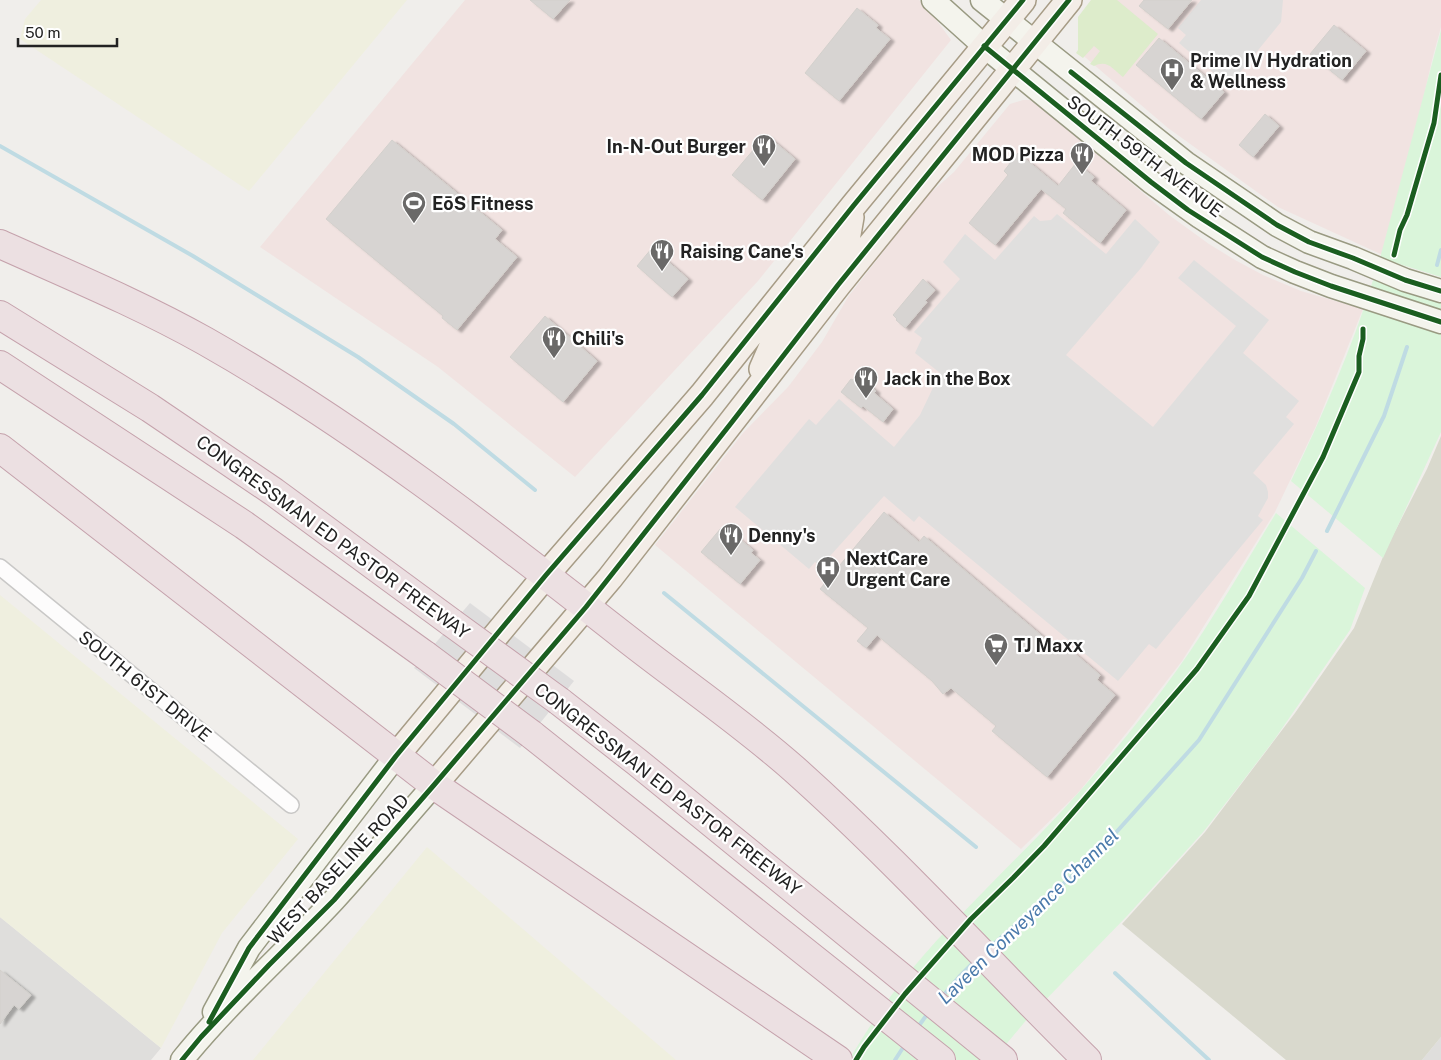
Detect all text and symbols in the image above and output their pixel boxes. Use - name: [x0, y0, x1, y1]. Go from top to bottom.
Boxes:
- scale bar: [18, 15, 116, 47]
- text: 50 m: [25, 24, 60, 41]
- place label: Prime IV Hydration & Wellness: [1190, 50, 1352, 92]
- hospital icon: Prime IV Hydration & Wellness: [1159, 57, 1185, 91]
- street label: SOUTH 59TH AVENUE: [1063, 91, 1227, 221]
- restaurant icon: In-N-Out Burger: [751, 133, 777, 167]
- place label: In-N-Out Burger: [606, 136, 747, 157]
- restaurant icon: MOD Pizza: [1069, 141, 1095, 175]
- place label: MOD Pizza: [972, 144, 1064, 165]
- sports icon: EōS Fitness: [401, 190, 427, 224]
- place label: EōS Fitness: [432, 193, 534, 214]
- restaurant icon: Raising Cane's: [649, 238, 675, 272]
- place label: Raising Cane's: [680, 241, 804, 262]
- restaurant icon: Chili's: [541, 325, 567, 359]
- place label: Chili's: [572, 328, 624, 349]
- restaurant icon: Jack in the Box: [853, 365, 879, 399]
- place label: Jack in the Box: [884, 368, 1011, 389]
- street label: CONGRESSMAN ED PASTOR FREEWAY: [192, 431, 474, 643]
- restaurant icon: Denny's: [718, 522, 744, 556]
- place label: Denny's: [748, 525, 816, 546]
- place label: NextCare Urgent Care: [846, 548, 950, 590]
- hospital icon: NextCare Urgent Care: [815, 555, 841, 589]
- street label: SOUTH 61ST DRIVE: [74, 626, 216, 746]
- supermarket icon: TJ Maxx: [983, 632, 1009, 666]
- place label: TJ Maxx: [1014, 635, 1084, 656]
- street label: CONGRESSMAN ED PASTOR FREEWAY: [530, 678, 806, 900]
- street label: WEST BASELINE ROAD: [263, 790, 413, 948]
- water label: Laveen Conveyance Channel: [933, 824, 1123, 1008]

